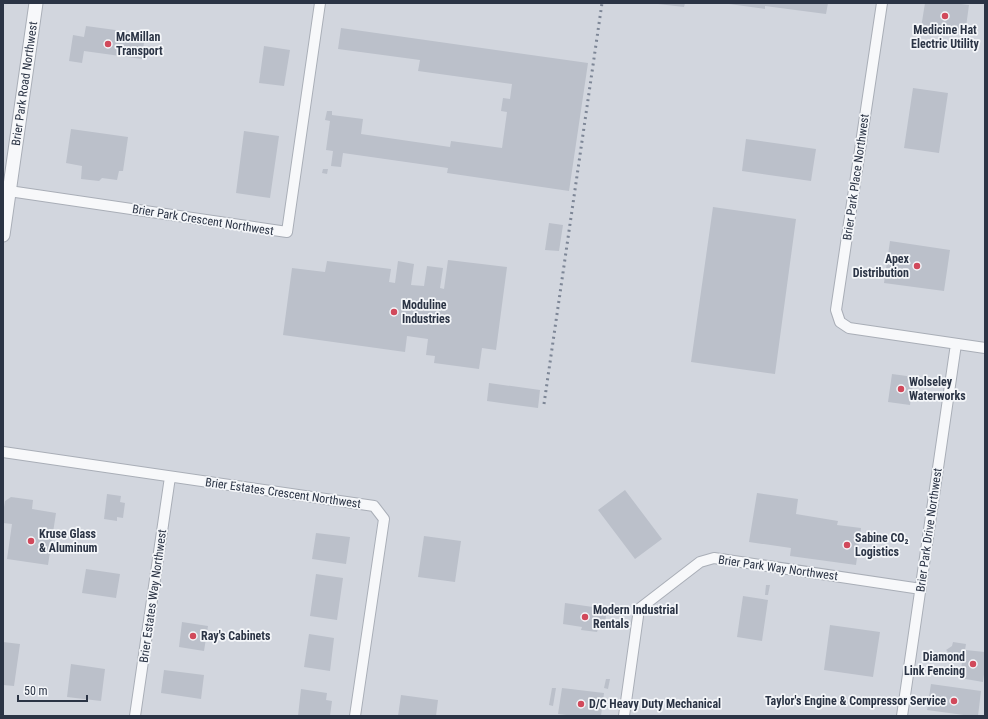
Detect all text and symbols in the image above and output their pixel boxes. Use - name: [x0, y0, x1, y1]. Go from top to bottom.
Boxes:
- marker: Medicine Hat Electric Utility: [940, 11, 950, 21]
- street label: Brier Park Road Northwest: [9, 20, 40, 147]
- place label: Medicine Hat Electric Utility: [911, 23, 980, 51]
- place label: McMillan Transport: [116, 30, 163, 58]
- marker: McMillan Transport: [103, 39, 113, 49]
- street label: Brier Park Place Northwest: [840, 112, 872, 241]
- street label: Brier Park Crescent Northwest: [131, 202, 275, 238]
- place label: Apex Distribution: [853, 252, 910, 280]
- marker: Apex Distribution: [912, 261, 922, 271]
- place label: Moduline Industries: [402, 298, 451, 326]
- marker: Moduline Industries: [389, 307, 399, 317]
- place label: Wolseley Waterworks: [909, 375, 966, 403]
- marker: Wolseley Waterworks: [896, 384, 906, 394]
- street label: Brier Park Drive Northwest: [913, 467, 945, 593]
- street label: Brier Estates Crescent Northwest: [204, 475, 362, 511]
- place label: Kruse Glass & Aluminum: [39, 527, 98, 555]
- street label: Brier Estates Way Northwest: [137, 528, 169, 664]
- place label: Sabine CO₂ Logistics: [855, 531, 909, 559]
- marker: Kruse Glass & Aluminum: [26, 536, 36, 546]
- marker: Sabine CO₂ Logistics: [842, 540, 852, 550]
- street label: Brier Park Way Northwest: [717, 553, 839, 583]
- place label: Modern Industrial Rentals: [593, 603, 678, 631]
- marker: Modern Industrial Rentals: [580, 612, 590, 622]
- place label: Ray's Cabinets: [201, 629, 271, 643]
- marker: Ray's Cabinets: [188, 631, 198, 641]
- place label: Diamond Link Fencing: [904, 650, 965, 678]
- marker: Diamond Link Fencing: [968, 659, 978, 669]
- scale bar: [18, 677, 87, 703]
- text: 50 m: [24, 684, 48, 698]
- place label: Taylor's Engine & Compressor Service: [765, 694, 946, 708]
- marker: Taylor's Engine & Compressor Service: [949, 696, 959, 706]
- place label: D/C Heavy Duty Mechanical: [589, 697, 721, 711]
- marker: D/C Heavy Duty Mechanical: [576, 699, 586, 709]

